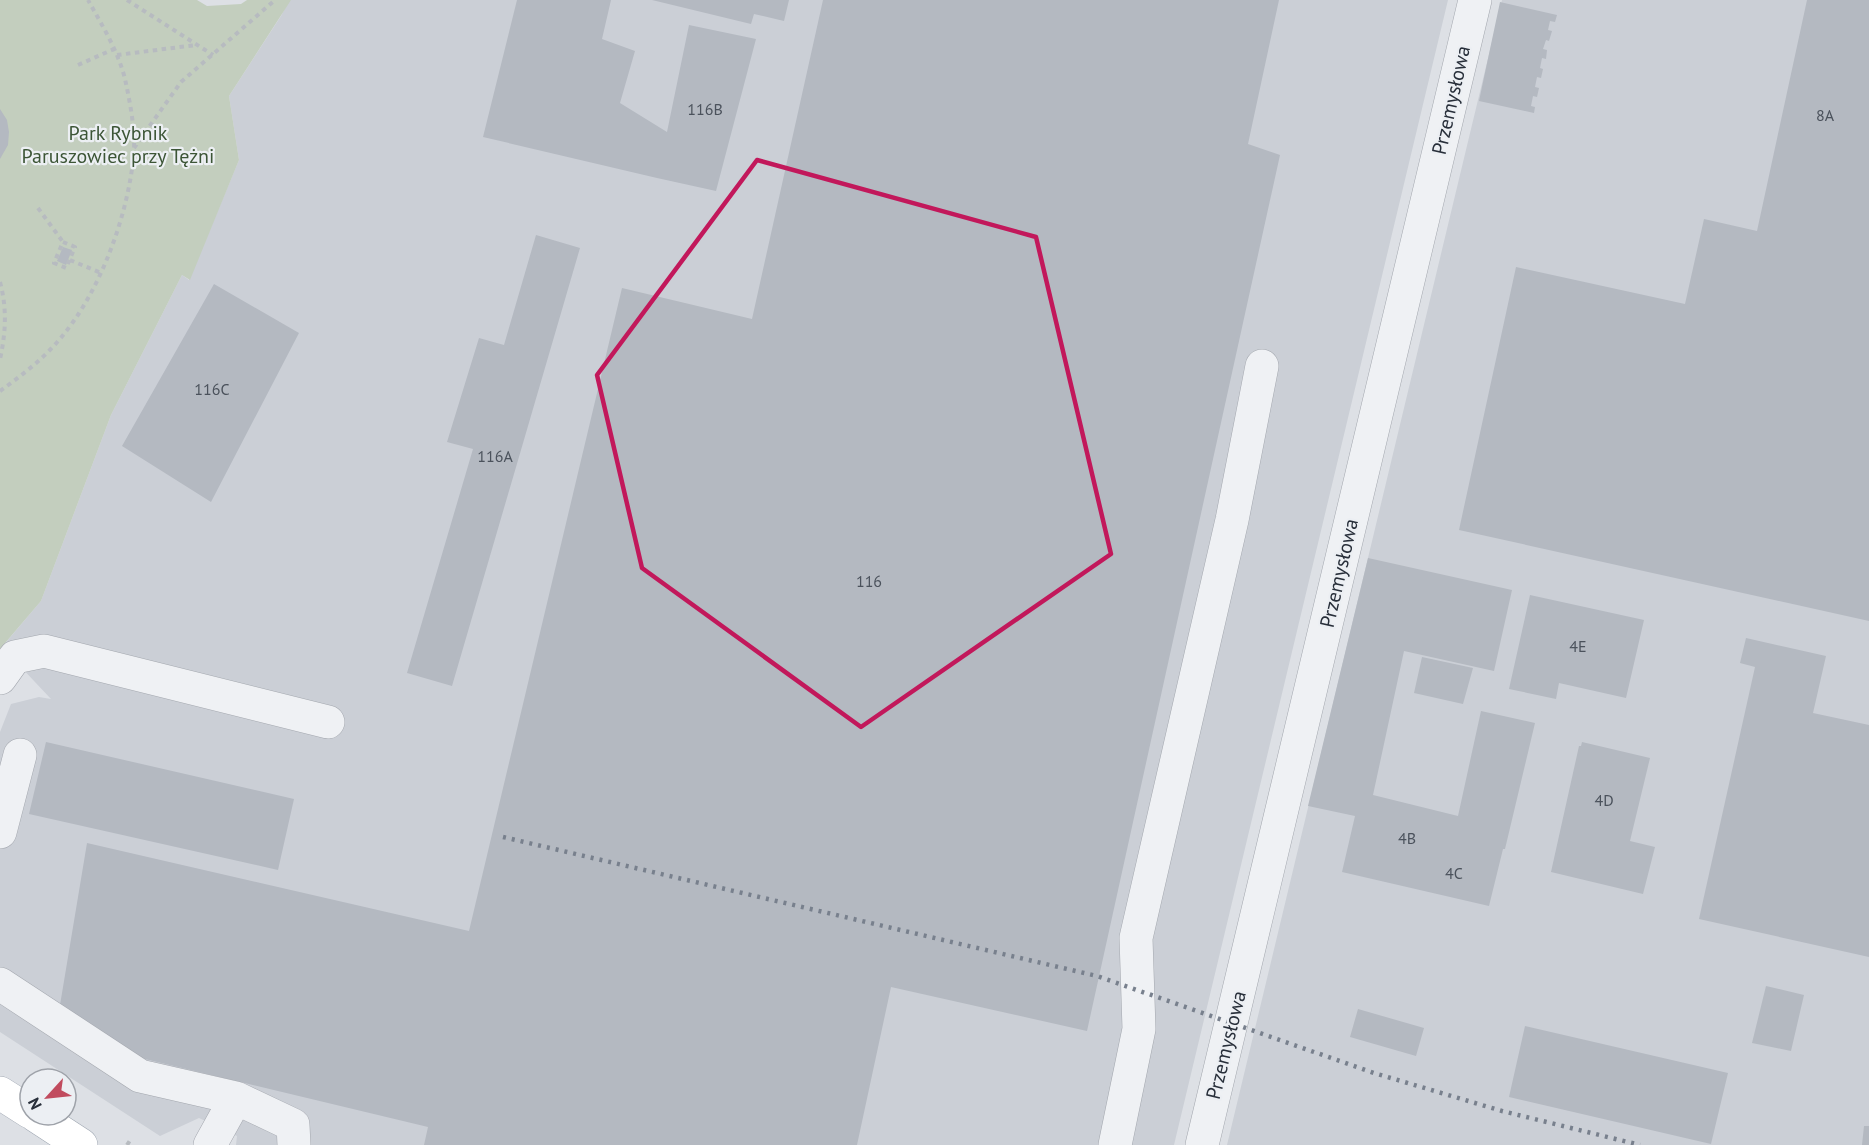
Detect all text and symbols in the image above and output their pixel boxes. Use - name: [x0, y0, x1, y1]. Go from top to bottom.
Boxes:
- street label: Przemysłowa: [1426, 43, 1476, 157]
- house number: 116B: [687, 99, 723, 119]
- house number: 8A: [1816, 105, 1835, 125]
- park label: Park Rybnik Paruszowiec przy Tężni: [22, 120, 214, 169]
- house number: 116C: [194, 379, 230, 399]
- house number: 116A: [477, 446, 513, 466]
- street label: Przemysłowa: [1314, 516, 1364, 630]
- house number: 116: [856, 571, 882, 591]
- house number: 4E: [1569, 636, 1587, 656]
- house number: 4D: [1594, 790, 1614, 810]
- house number: 4B: [1398, 828, 1416, 848]
- house number: 4C: [1445, 863, 1463, 883]
- street label: Przemysłowa: [1200, 988, 1252, 1102]
- north arrow: [18, 1067, 78, 1127]
- text: N: [23, 1095, 46, 1113]

